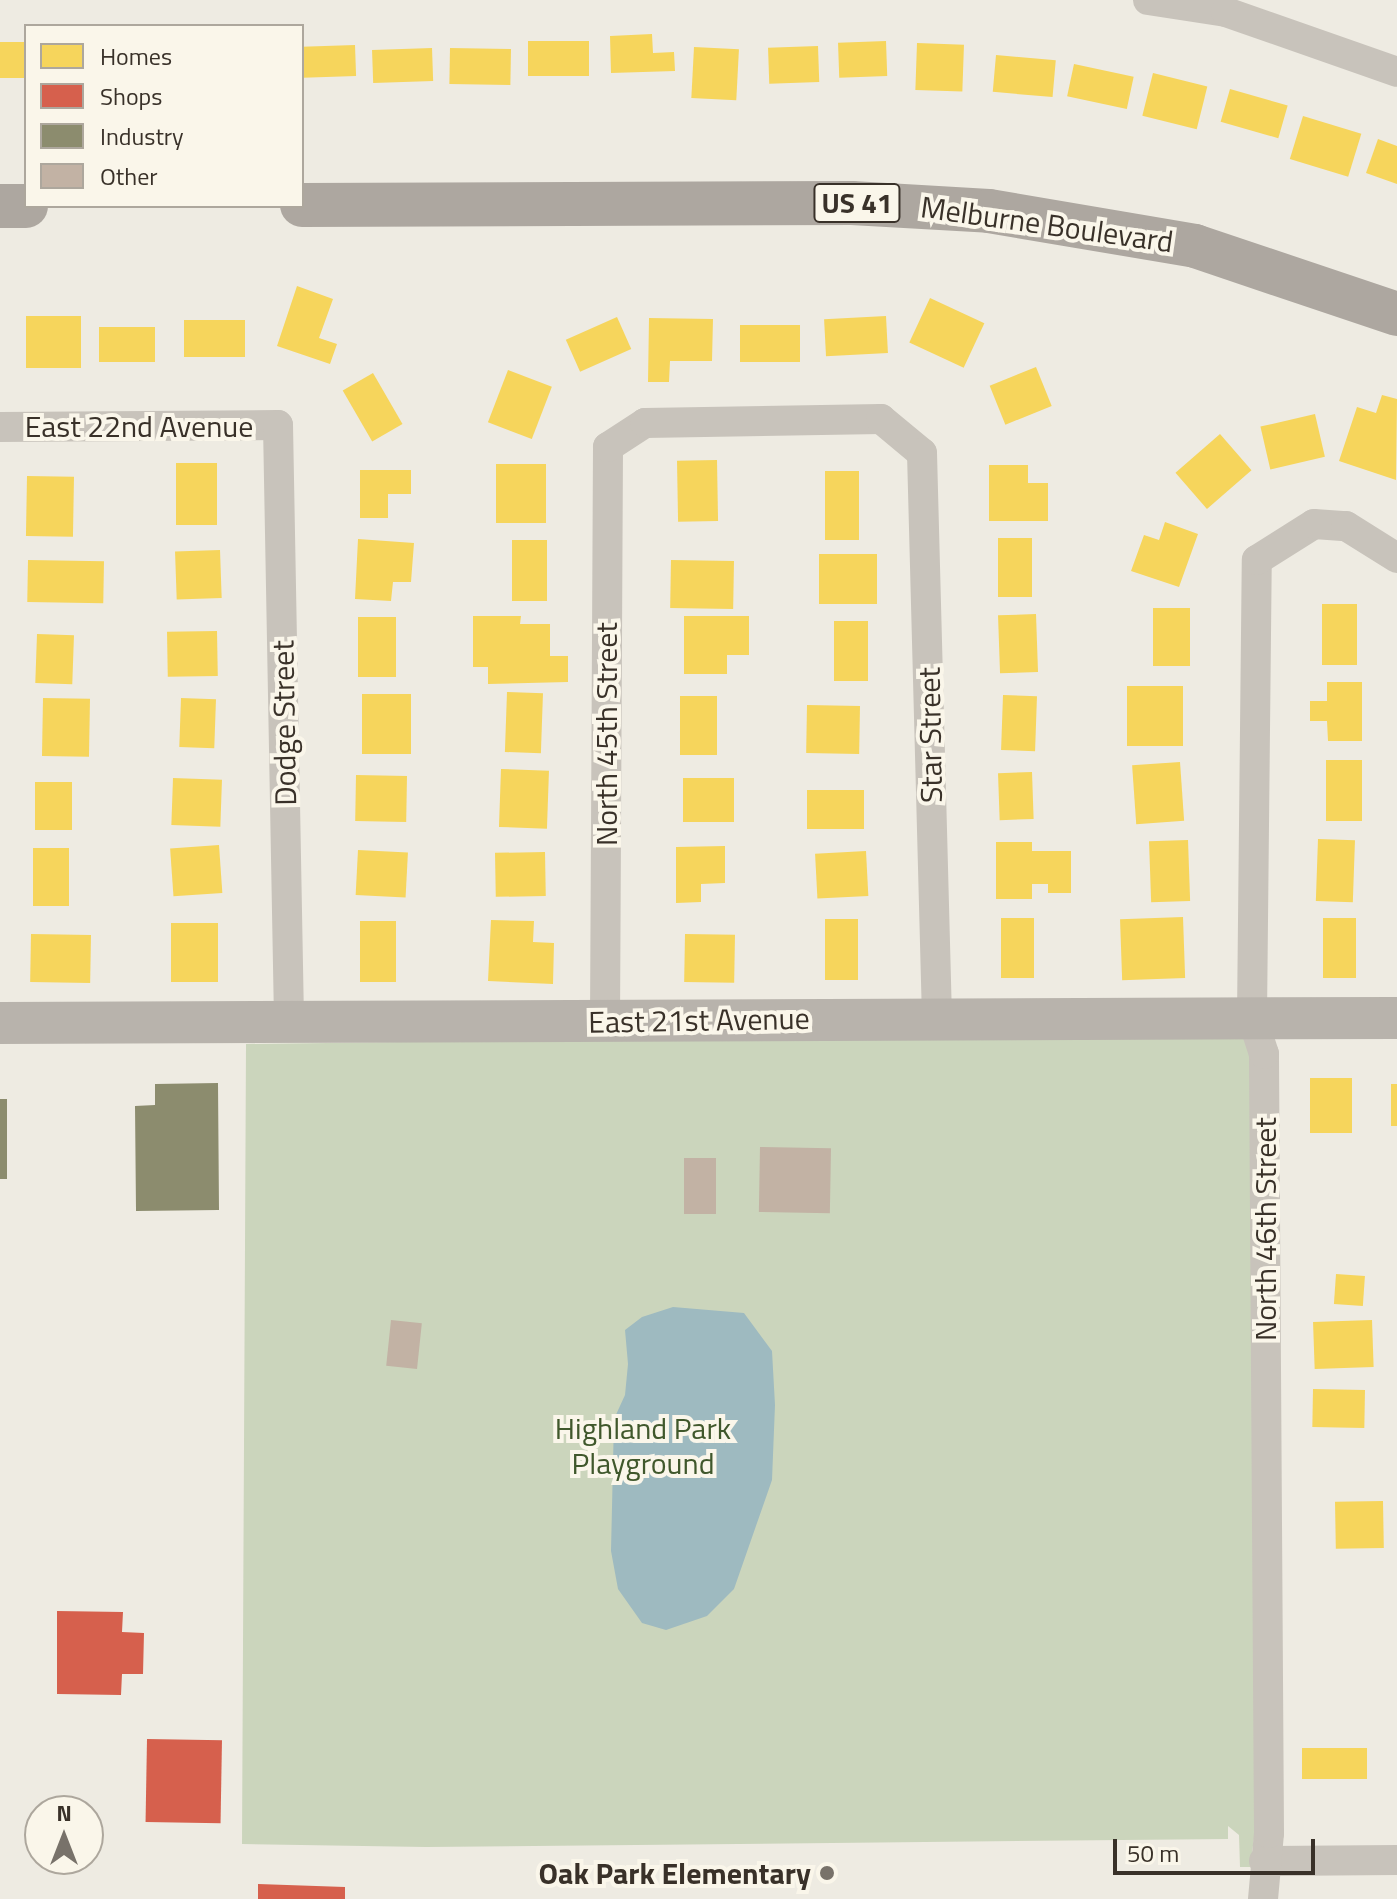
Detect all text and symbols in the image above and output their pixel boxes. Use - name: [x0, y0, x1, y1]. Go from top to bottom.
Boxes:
- legend: [24, 24, 304, 208]
- text: Homes: [100, 38, 172, 74]
- text: Shops: [100, 78, 162, 114]
- text: Industry: [100, 118, 184, 154]
- text: Other: [100, 158, 158, 194]
- road number: US 41: [813, 179, 901, 227]
- street label: Melburne Boulevard: [919, 188, 1175, 260]
- street label: East 22nd Avenue: [25, 408, 253, 444]
- street label: North 45th Street: [588, 622, 624, 846]
- street label: Dodge Street: [265, 640, 303, 806]
- street label: Star Street: [911, 667, 949, 803]
- street label: East 21st Avenue: [588, 1000, 810, 1040]
- street label: North 46th Street: [1247, 1117, 1283, 1341]
- park label: Highland Park Playground: [555, 1410, 731, 1480]
- north arrow: [24, 1795, 104, 1875]
- text: N: [56, 1796, 72, 1830]
- scale bar: [1117, 1823, 1319, 1873]
- text: 50 m: [1127, 1835, 1179, 1871]
- place label: Oak Park Elementary: [539, 1855, 811, 1891]
- marker: Oak Park Elementary: [818, 1864, 836, 1882]

